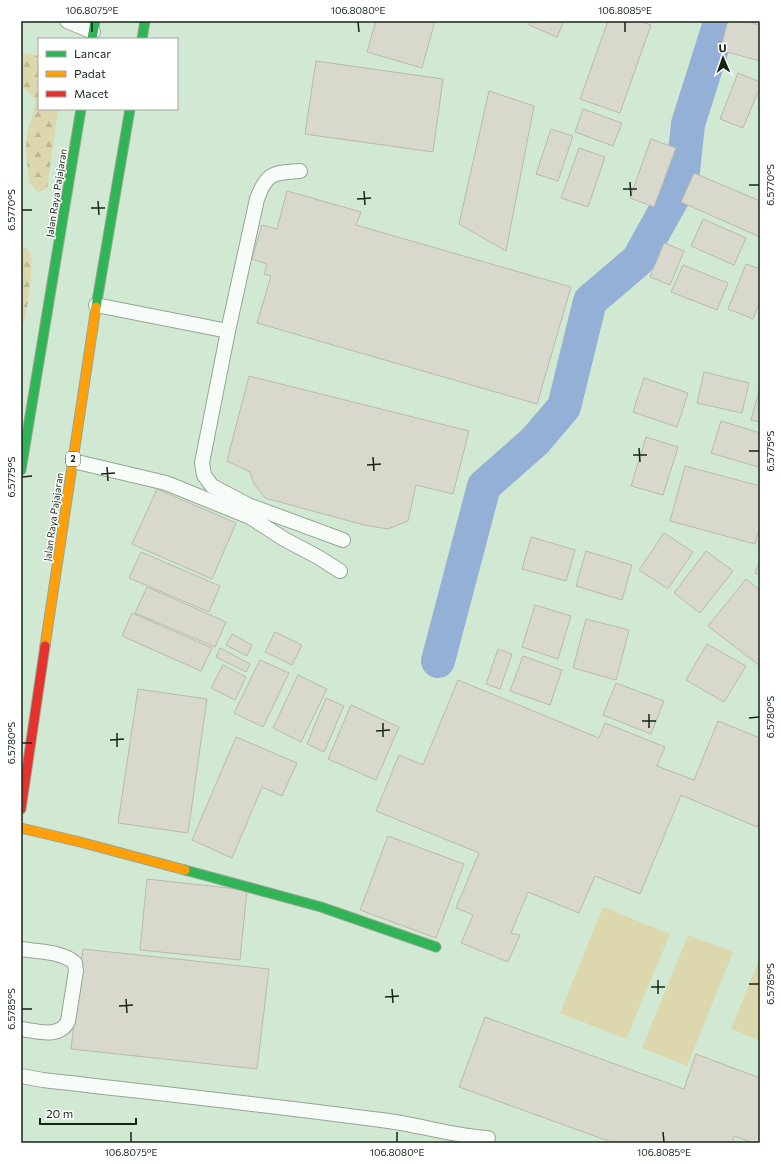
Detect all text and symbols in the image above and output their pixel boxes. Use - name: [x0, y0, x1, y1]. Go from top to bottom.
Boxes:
- text: 106.8075°E: [65, 4, 119, 16]
- text: 106.8080°E: [331, 4, 385, 16]
- text: 106.8085°E: [598, 4, 652, 16]
- legend: [38, 38, 178, 110]
- north arrow: [703, 38, 743, 78]
- text: U: [718, 41, 727, 54]
- text: Lancar: [74, 46, 111, 60]
- text: Padat: [74, 66, 106, 80]
- text: Macet: [74, 86, 109, 100]
- street label: Jalan Raya Pajajaran: [43, 148, 69, 238]
- text: 6.5770°S: [764, 164, 776, 206]
- text: 6.5770°S: [5, 189, 17, 231]
- text: 6.5775°S: [764, 430, 776, 471]
- road number: 2: [66, 452, 80, 466]
- text: 6.5775°S: [5, 456, 17, 497]
- street label: Jalan Raya Pajajaran: [41, 472, 65, 562]
- text: 6.5780°S: [764, 696, 776, 738]
- text: 6.5780°S: [5, 722, 17, 764]
- text: 6.5785°S: [764, 963, 776, 1005]
- text: 6.5785°S: [5, 988, 17, 1030]
- scale bar: [40, 1100, 136, 1126]
- text: 20 m: [46, 1106, 73, 1120]
- text: 106.8075°E: [104, 1146, 158, 1158]
- text: 106.8080°E: [370, 1146, 424, 1158]
- text: 106.8085°E: [637, 1146, 691, 1158]

